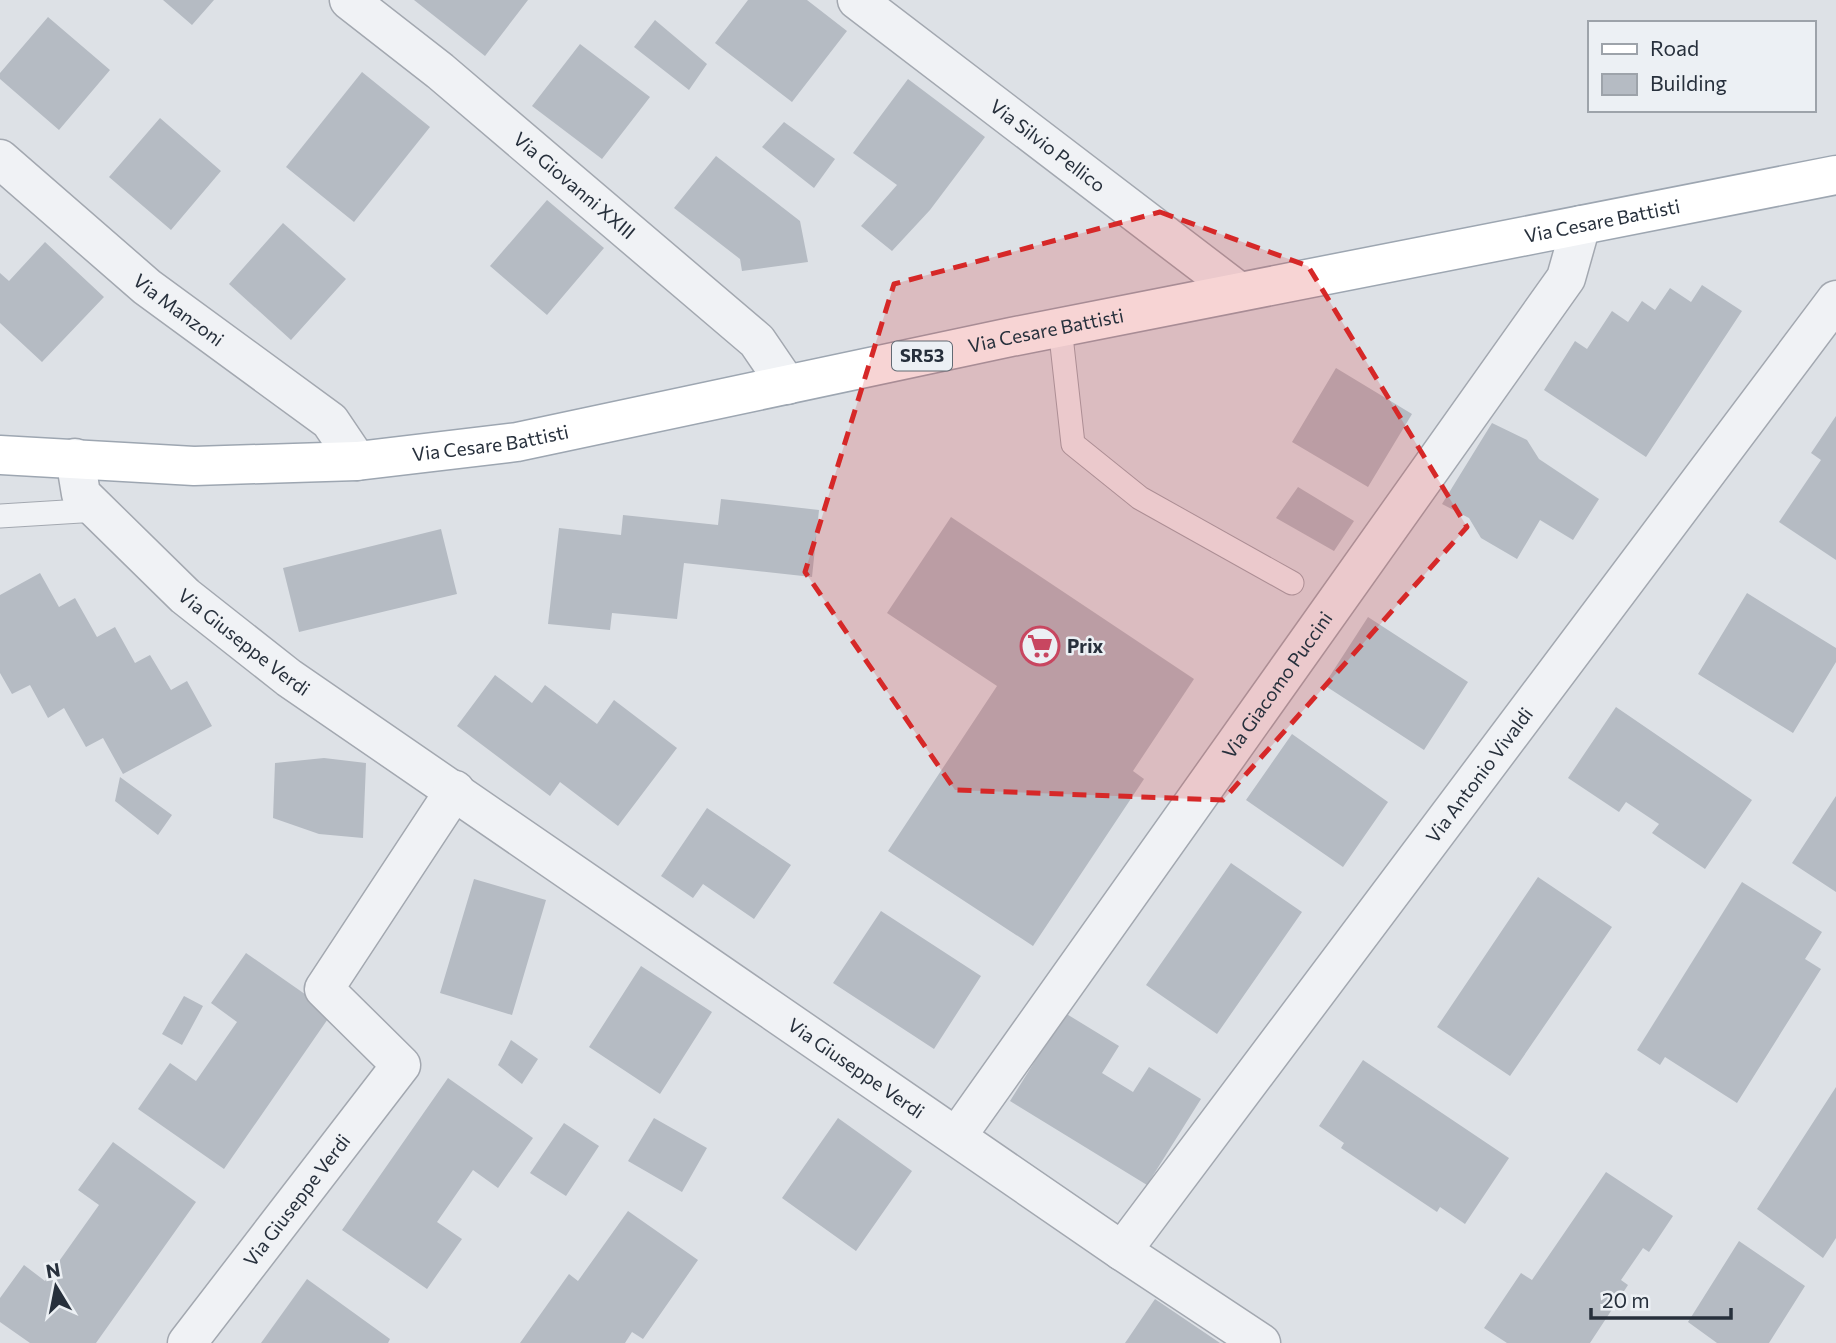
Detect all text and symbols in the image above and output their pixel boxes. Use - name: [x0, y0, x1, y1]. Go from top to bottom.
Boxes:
- legend: [1588, 21, 1815, 112]
- text: Road: [1650, 35, 1699, 60]
- text: Building: [1650, 70, 1727, 95]
- street label: Via Silvio Pellico: [986, 94, 1110, 197]
- street label: Via Giovanni XXIII: [509, 127, 640, 243]
- street label: Via Cesare Battisti: [1522, 194, 1682, 247]
- street label: Via Manzoni: [129, 269, 229, 351]
- street label: Via Cesare Battisti: [966, 303, 1125, 357]
- road number: SR53: [892, 342, 952, 370]
- street label: Via Cesare Battisti: [411, 419, 571, 465]
- street label: Via Giuseppe Verdi: [174, 583, 315, 700]
- street label: Via Giacomo Puccini: [1217, 607, 1337, 763]
- supermarket icon: Prix: [1019, 625, 1061, 667]
- place label: Prix: [1067, 634, 1103, 657]
- street label: Via Antonio Vivaldi: [1421, 703, 1537, 847]
- street label: Via Giuseppe Verdi: [784, 1013, 929, 1123]
- street label: Via Giuseppe Verdi: [238, 1129, 355, 1271]
- north arrow: [21, 1252, 91, 1322]
- text: N: [44, 1257, 62, 1282]
- scale bar: [1591, 1276, 1731, 1320]
- text: 20 m: [1602, 1287, 1650, 1312]

